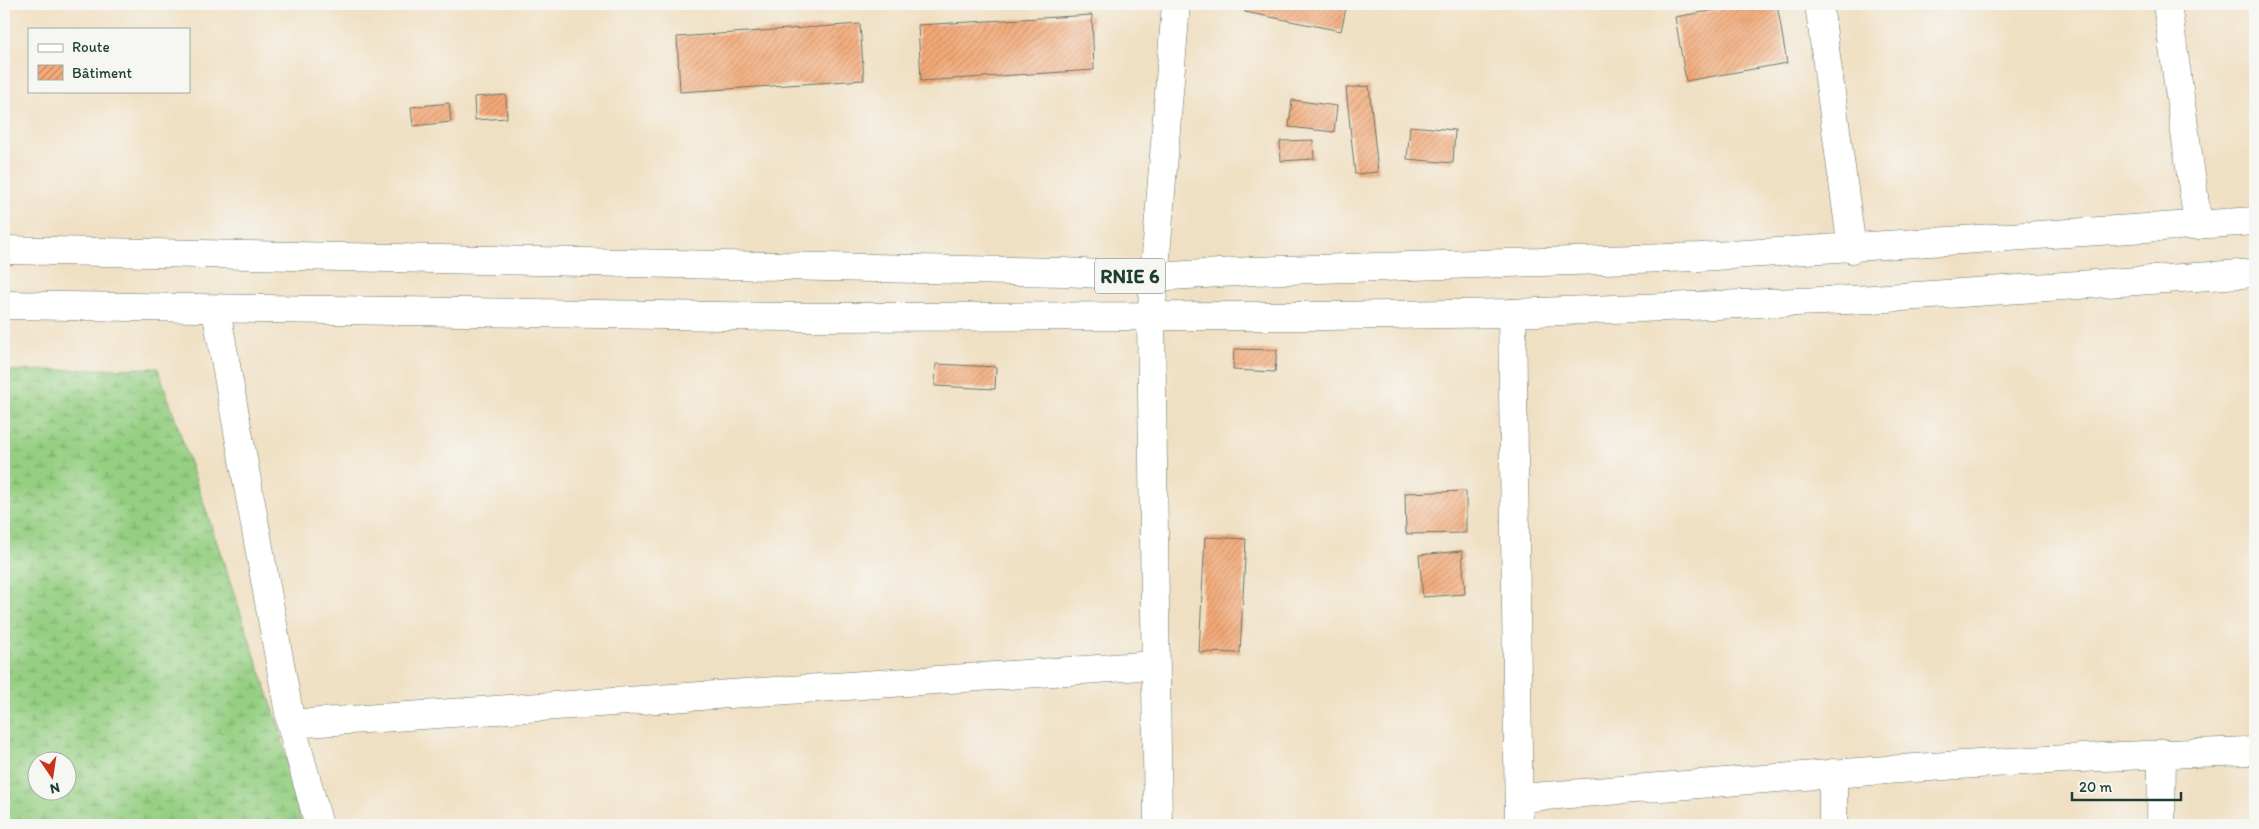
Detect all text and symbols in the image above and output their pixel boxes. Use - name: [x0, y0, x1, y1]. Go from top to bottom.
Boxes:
- legend: [28, 28, 190, 92]
- text: Route: [72, 38, 110, 56]
- text: Bâtiment: [72, 64, 133, 82]
- road number: RNIE 6: [1095, 258, 1165, 294]
- north arrow: [28, 752, 78, 802]
- scale bar: [2072, 769, 2180, 801]
- text: 20 m: [2079, 778, 2113, 796]
- text: N: [48, 779, 61, 798]

